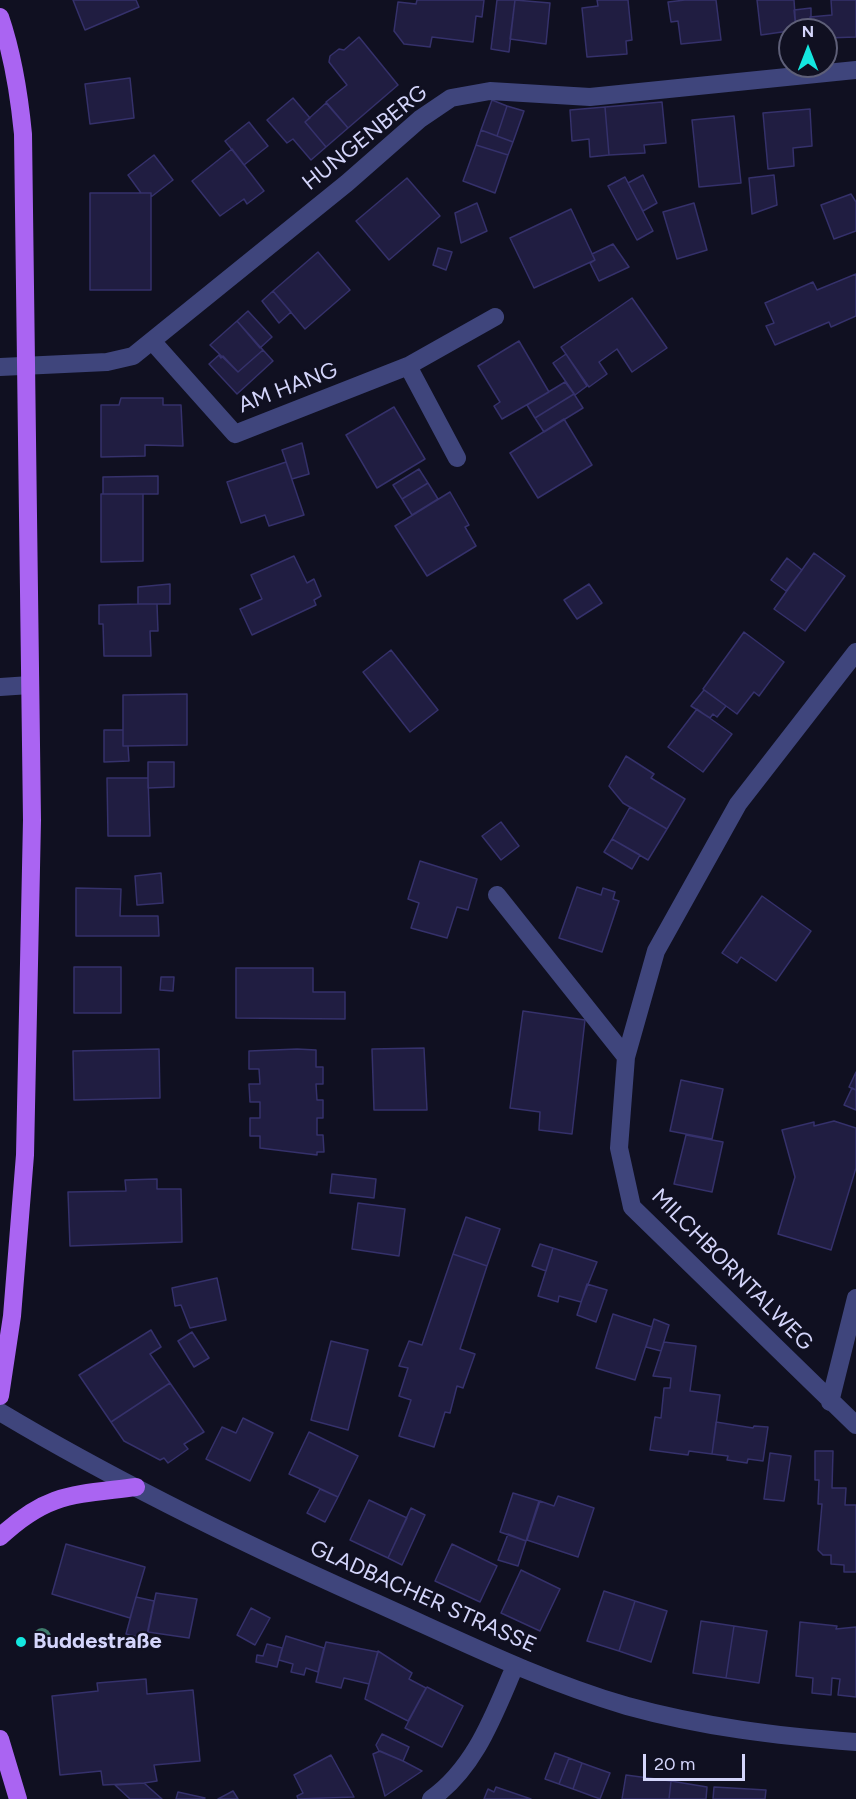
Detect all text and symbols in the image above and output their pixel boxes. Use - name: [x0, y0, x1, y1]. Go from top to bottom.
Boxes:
- north arrow: [778, 18, 838, 78]
- text: N: [802, 22, 814, 41]
- street label: HUNGENBERG: [297, 80, 433, 196]
- street label: AM HANG: [235, 357, 341, 419]
- street label: MILCHBORNTALWEG: [646, 1184, 818, 1356]
- street label: GLADBACHER STRASSE: [306, 1535, 540, 1659]
- place label: Buddestraße: [33, 1629, 162, 1655]
- marker: Buddestraße: [14, 1635, 28, 1649]
- scale bar: [646, 1742, 748, 1780]
- text: 20 m: [654, 1753, 695, 1775]

